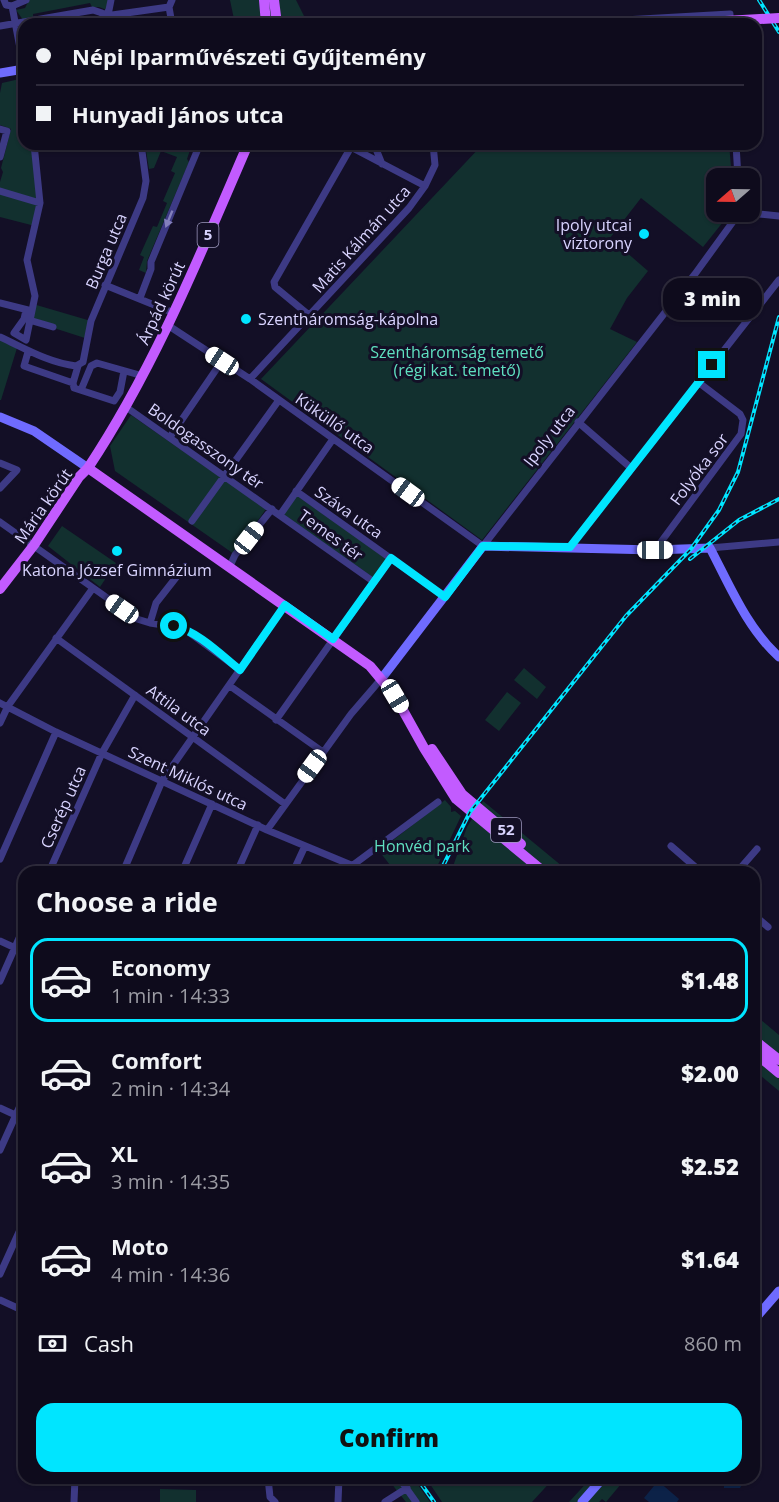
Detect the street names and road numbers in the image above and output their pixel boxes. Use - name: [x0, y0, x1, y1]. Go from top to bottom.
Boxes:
- street label: Matis Kálmán utca: [307, 181, 415, 297]
- street label: Burga utca: [80, 210, 132, 292]
- road number: 5: [198, 223, 218, 247]
- street label: Árpád körút: [132, 258, 190, 348]
- street label: Küküllő utca: [291, 388, 379, 458]
- street label: Boldogasszony tér: [144, 398, 269, 494]
- street label: Ipoly utca: [518, 401, 580, 471]
- street label: Folyóka sor: [665, 428, 734, 509]
- street label: Mária körút: [9, 464, 77, 548]
- street label: Száva utca: [311, 481, 387, 543]
- street label: Temes tér: [294, 504, 368, 566]
- street label: Attila utca: [142, 679, 216, 741]
- street label: Szent Miklós utca: [125, 741, 251, 815]
- street label: Cserép utca: [35, 762, 91, 852]
- road number: 52: [491, 818, 521, 842]

